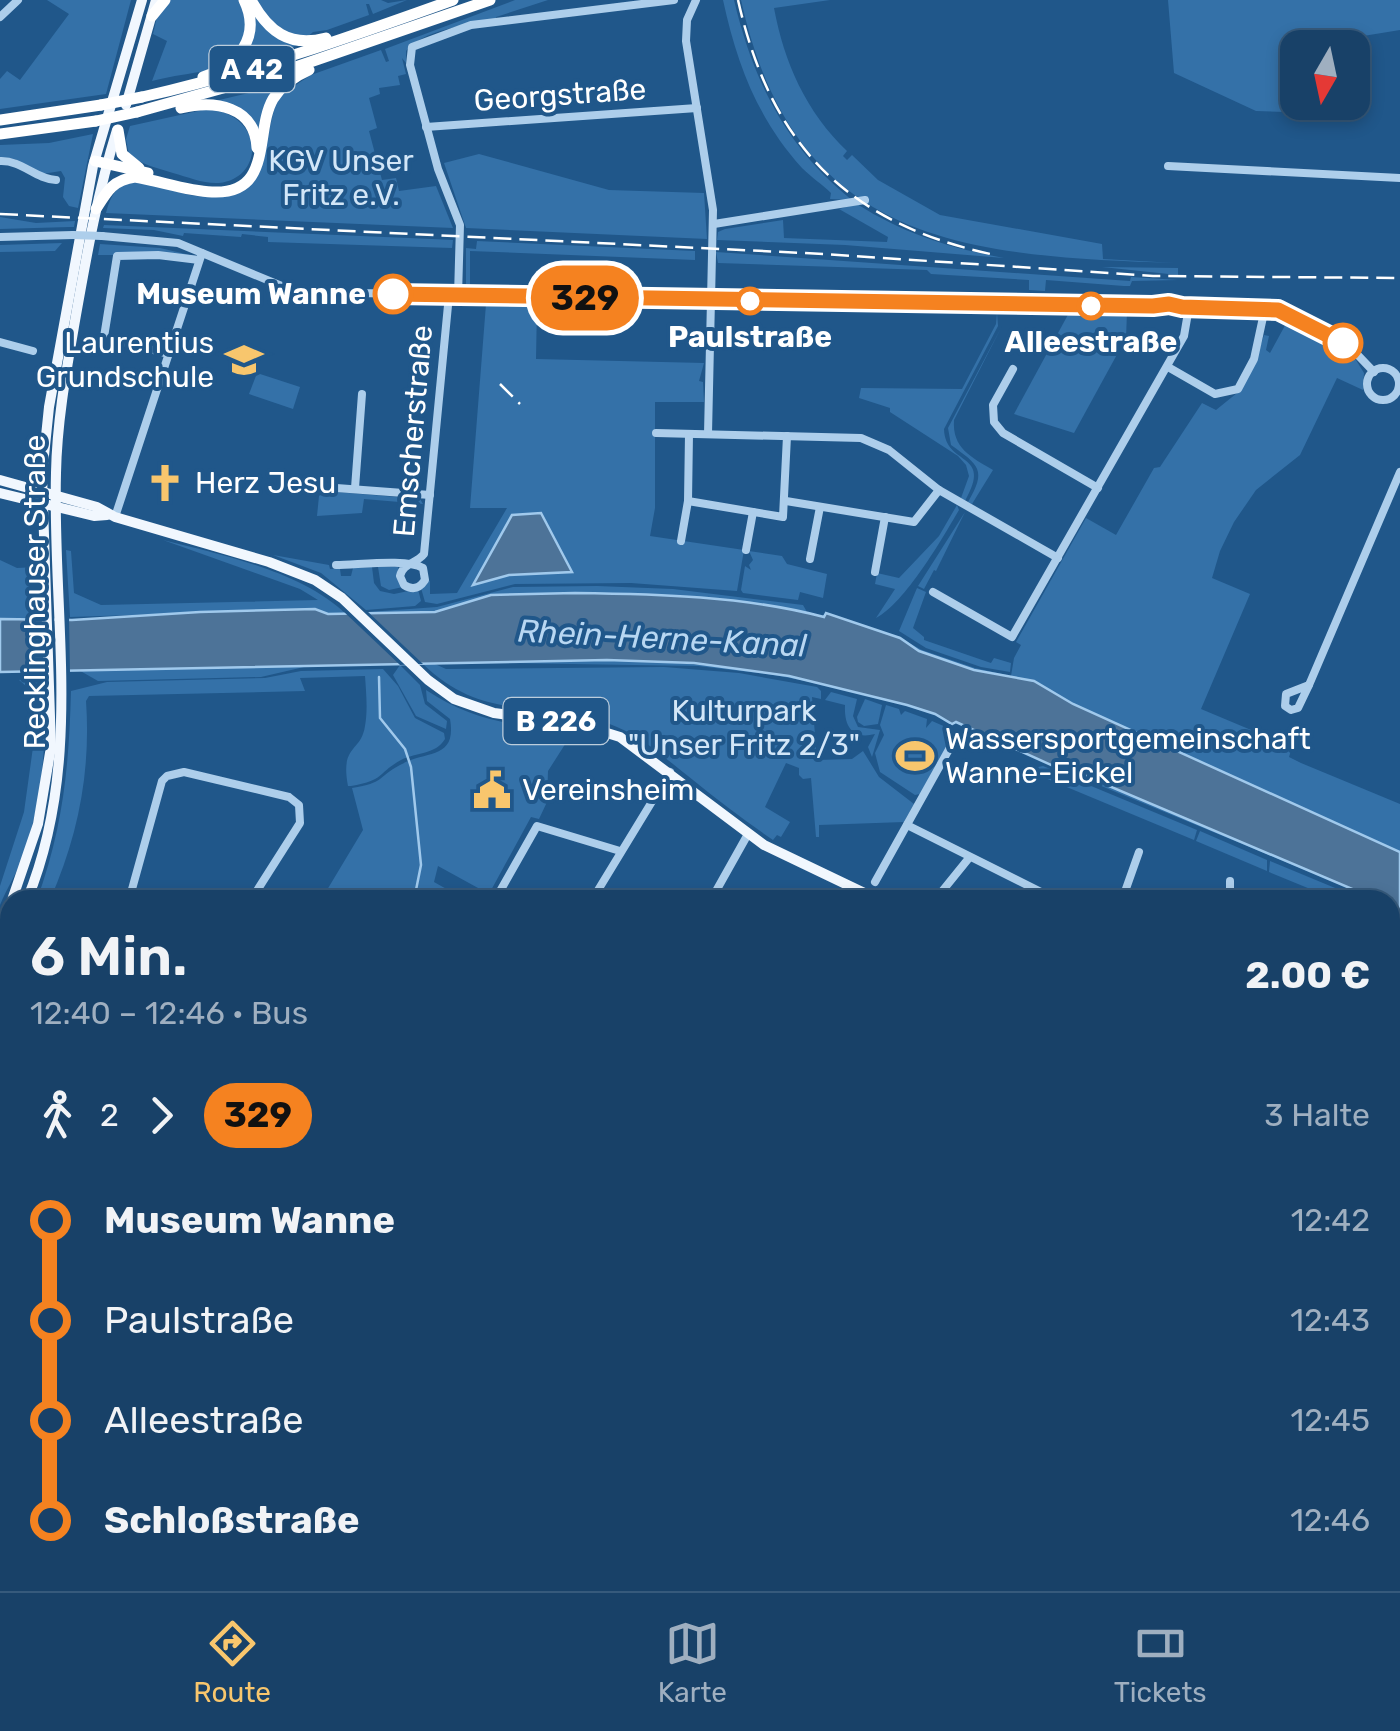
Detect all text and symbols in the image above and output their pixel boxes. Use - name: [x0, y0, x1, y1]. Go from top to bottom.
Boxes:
- north arrow: [1280, 30, 1370, 120]
- map controls: [1280, 30, 1370, 120]
- road number: A 42: [210, 46, 294, 92]
- street label: Georgstraße: [473, 71, 647, 119]
- park label: KGV Unser Fritz e.V.: [268, 143, 414, 213]
- line badge: 329: [528, 266, 642, 330]
- marker: Museum Wanne: [374, 275, 412, 313]
- place label: Museum Wanne: [136, 276, 366, 312]
- text: 329: [551, 277, 619, 319]
- marker: Paulstraße: [737, 288, 763, 314]
- marker: Alleestraße: [1078, 293, 1104, 319]
- place label: Paulstraße: [668, 319, 832, 355]
- street label: Emscherstraße: [386, 324, 440, 538]
- place label: Alleestraße: [1005, 324, 1177, 360]
- unlabelled marker: [1324, 324, 1362, 362]
- place label: Laurentius Grundschule: [36, 325, 214, 395]
- school or university icon: Laurentius Grundschule: [223, 339, 265, 381]
- street label: Recklinghauser Straße: [17, 435, 53, 749]
- church icon: Herz Jesu: [144, 462, 186, 504]
- place label: Herz Jesu: [195, 465, 336, 501]
- water label: Rhein-Herne-Kanal: [516, 611, 809, 665]
- park label: Kulturpark "Unser Fritz 2/3": [628, 693, 860, 763]
- road number: B 226: [504, 698, 608, 744]
- place label: Wassersportgemeinschaft Wanne-Eickel: [945, 721, 1311, 791]
- sports icon: Wassersportgemeinschaft Wanne-Eickel: [894, 735, 936, 777]
- public building icon: Vereinsheim: [471, 769, 513, 811]
- place label: Vereinsheim: [522, 772, 695, 808]
- text: 6 Min.: [30, 924, 187, 989]
- text: 2.00 €: [1245, 952, 1370, 998]
- text: 12:40 – 12:46 · Bus: [30, 994, 308, 1032]
- icon: walk: [30, 1088, 85, 1143]
- icon: forward: [134, 1088, 189, 1143]
- text: 329: [224, 1094, 292, 1136]
- text: 2: [100, 1096, 119, 1134]
- text: 3 Halte: [1264, 1096, 1370, 1134]
- text: Museum Wanne: [104, 1197, 395, 1243]
- text: 12:42: [1291, 1201, 1370, 1239]
- text: Paulstraße: [104, 1297, 294, 1343]
- text: 12:43: [1290, 1301, 1370, 1339]
- text: Alleestraße: [104, 1397, 303, 1443]
- text: 12:45: [1290, 1401, 1370, 1439]
- text: Schloßstraße: [104, 1497, 360, 1543]
- text: 12:46: [1290, 1501, 1370, 1539]
- tab: Route: [193, 1616, 271, 1709]
- tab: Karte: [658, 1616, 727, 1709]
- tab: Tickets: [1114, 1616, 1207, 1709]

